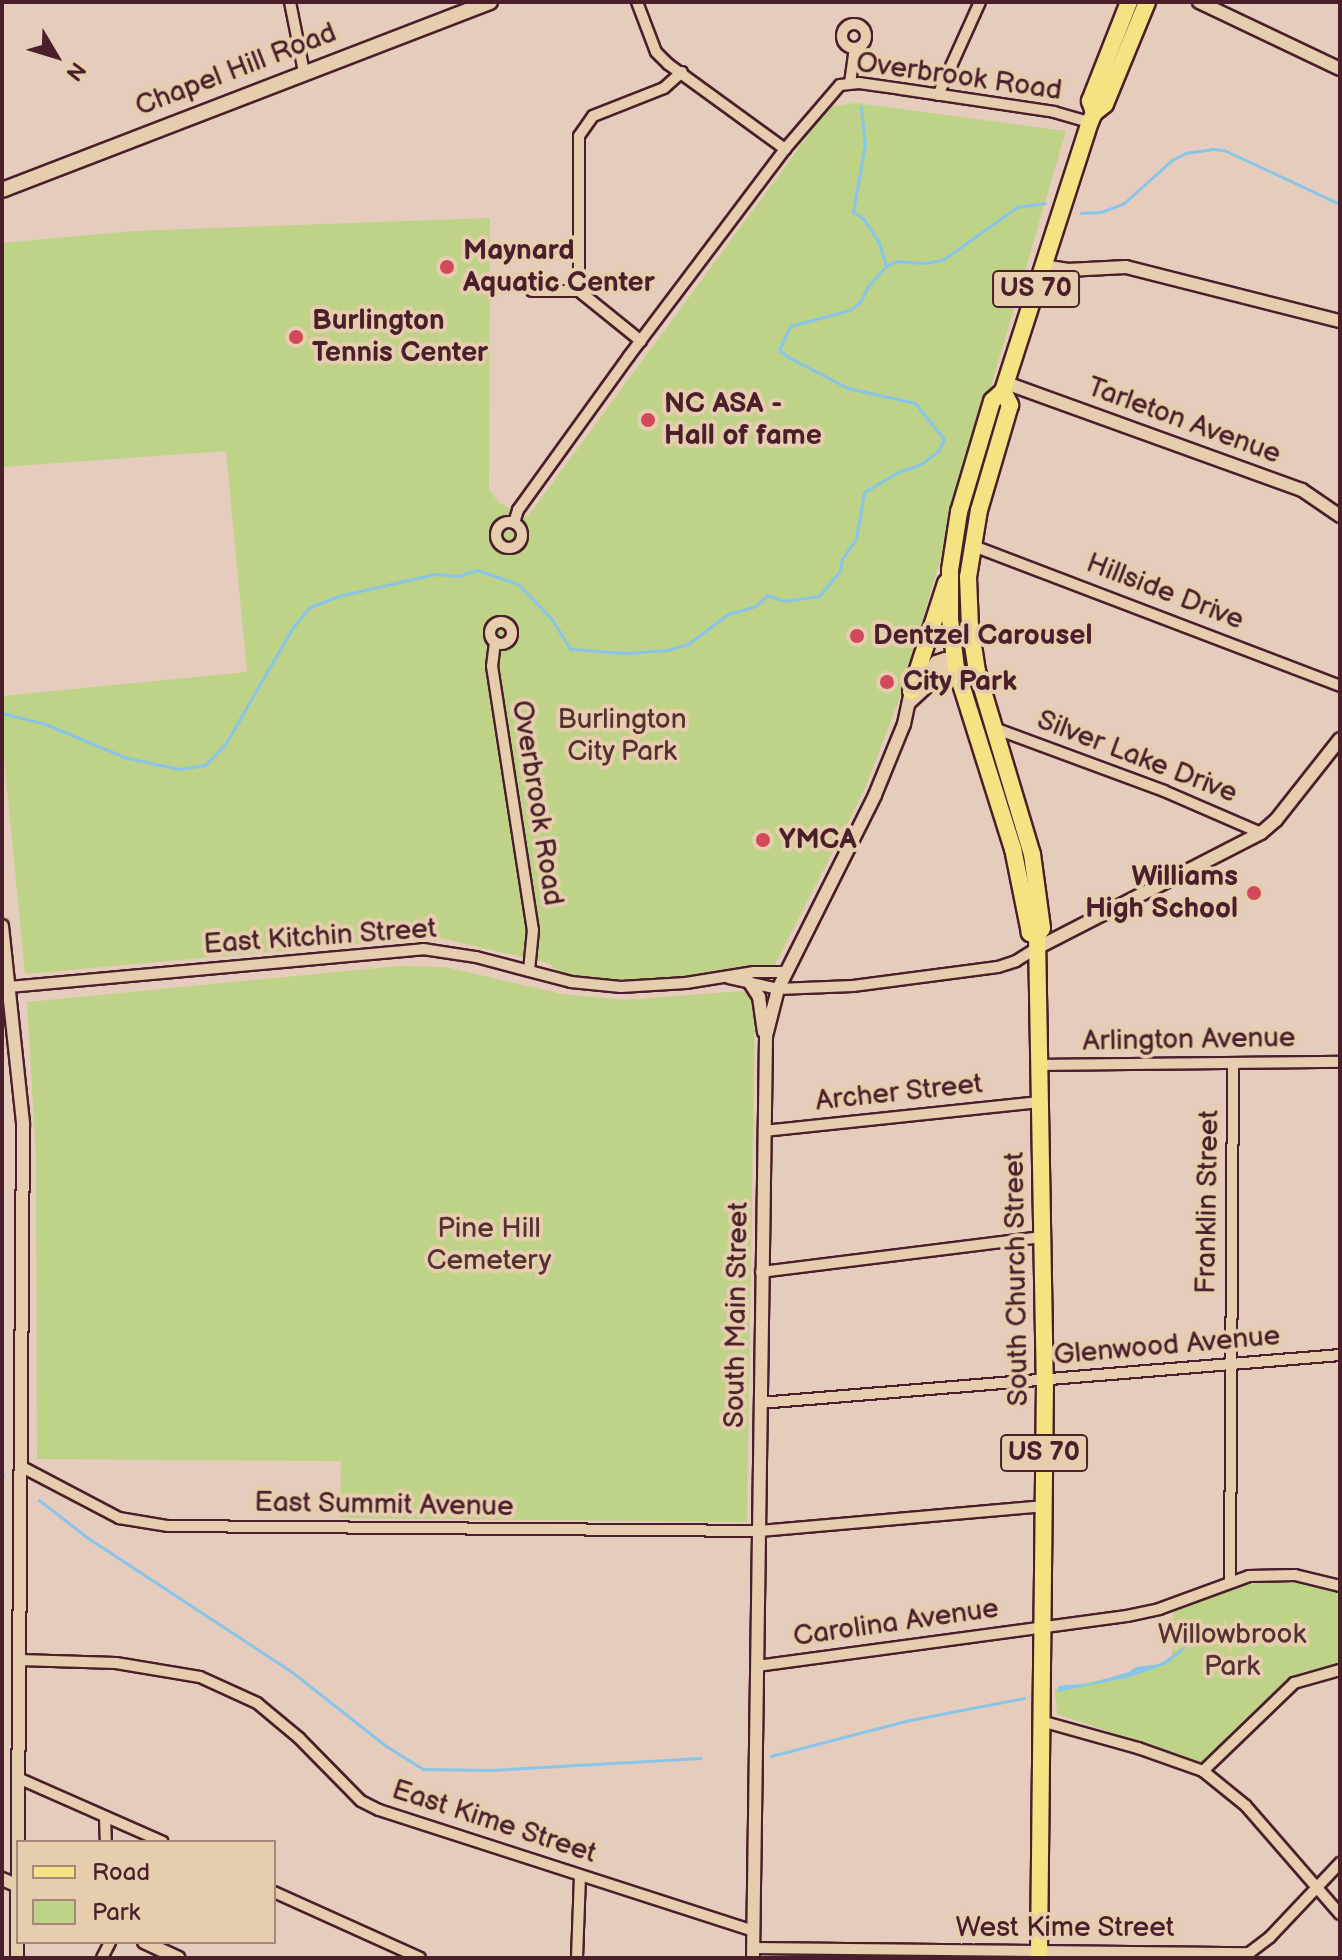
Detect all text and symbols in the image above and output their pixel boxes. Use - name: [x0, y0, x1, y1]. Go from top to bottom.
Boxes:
- north arrow: [16, 16, 96, 96]
- street label: Chapel Hill Road: [131, 16, 341, 124]
- street label: Overbrook Road: [854, 46, 1064, 108]
- text: N: [60, 56, 91, 86]
- place label: Maynard Aquatic Center: [463, 234, 655, 300]
- marker: Maynard Aquatic Center: [438, 258, 456, 276]
- road number: US 70: [992, 267, 1080, 311]
- place label: Burlington Tennis Center: [312, 304, 488, 370]
- marker: Burlington Tennis Center: [287, 328, 305, 346]
- street label: Tarleton Avenue: [1083, 370, 1285, 472]
- place label: NC ASA - Hall of fame: [664, 387, 822, 453]
- marker: NC ASA - Hall of fame: [639, 411, 657, 429]
- street label: Hillside Drive: [1082, 547, 1248, 637]
- place label: Dentzel Carousel: [873, 619, 1092, 653]
- marker: Dentzel Carousel: [848, 627, 866, 645]
- place label: City Park: [903, 665, 1018, 699]
- marker: City Park: [878, 673, 896, 691]
- street label: Overbrook Road: [504, 698, 570, 908]
- park label: Burlington City Park: [557, 703, 687, 769]
- street label: Silver Lake Drive: [1032, 703, 1242, 811]
- place label: YMCA: [779, 823, 857, 857]
- marker: YMCA: [754, 831, 772, 849]
- place label: Williams High School: [1085, 860, 1238, 926]
- marker: Williams High School: [1245, 884, 1263, 902]
- street label: East Kitchin Street: [202, 912, 438, 962]
- street label: Arlington Avenue: [1082, 1021, 1296, 1059]
- street label: Archer Street: [814, 1068, 984, 1118]
- street label: Franklin Street: [1190, 1109, 1226, 1295]
- street label: South Church Street: [998, 1151, 1036, 1407]
- street label: South Main Street: [718, 1201, 756, 1429]
- park label: Pine Hill Cemetery: [427, 1212, 551, 1278]
- street label: Glenwood Avenue: [1052, 1319, 1282, 1373]
- road number: US 70: [1000, 1431, 1088, 1475]
- street label: East Summit Avenue: [254, 1486, 514, 1524]
- street label: Carolina Avenue: [791, 1592, 1001, 1654]
- park label: Willowbrook Park: [1158, 1618, 1306, 1684]
- street label: East Kime Street: [387, 1773, 601, 1871]
- legend: [16, 1840, 276, 1944]
- text: Road: [92, 1858, 150, 1887]
- text: Park: [92, 1898, 140, 1927]
- street label: West Kime Street: [955, 1911, 1175, 1945]

